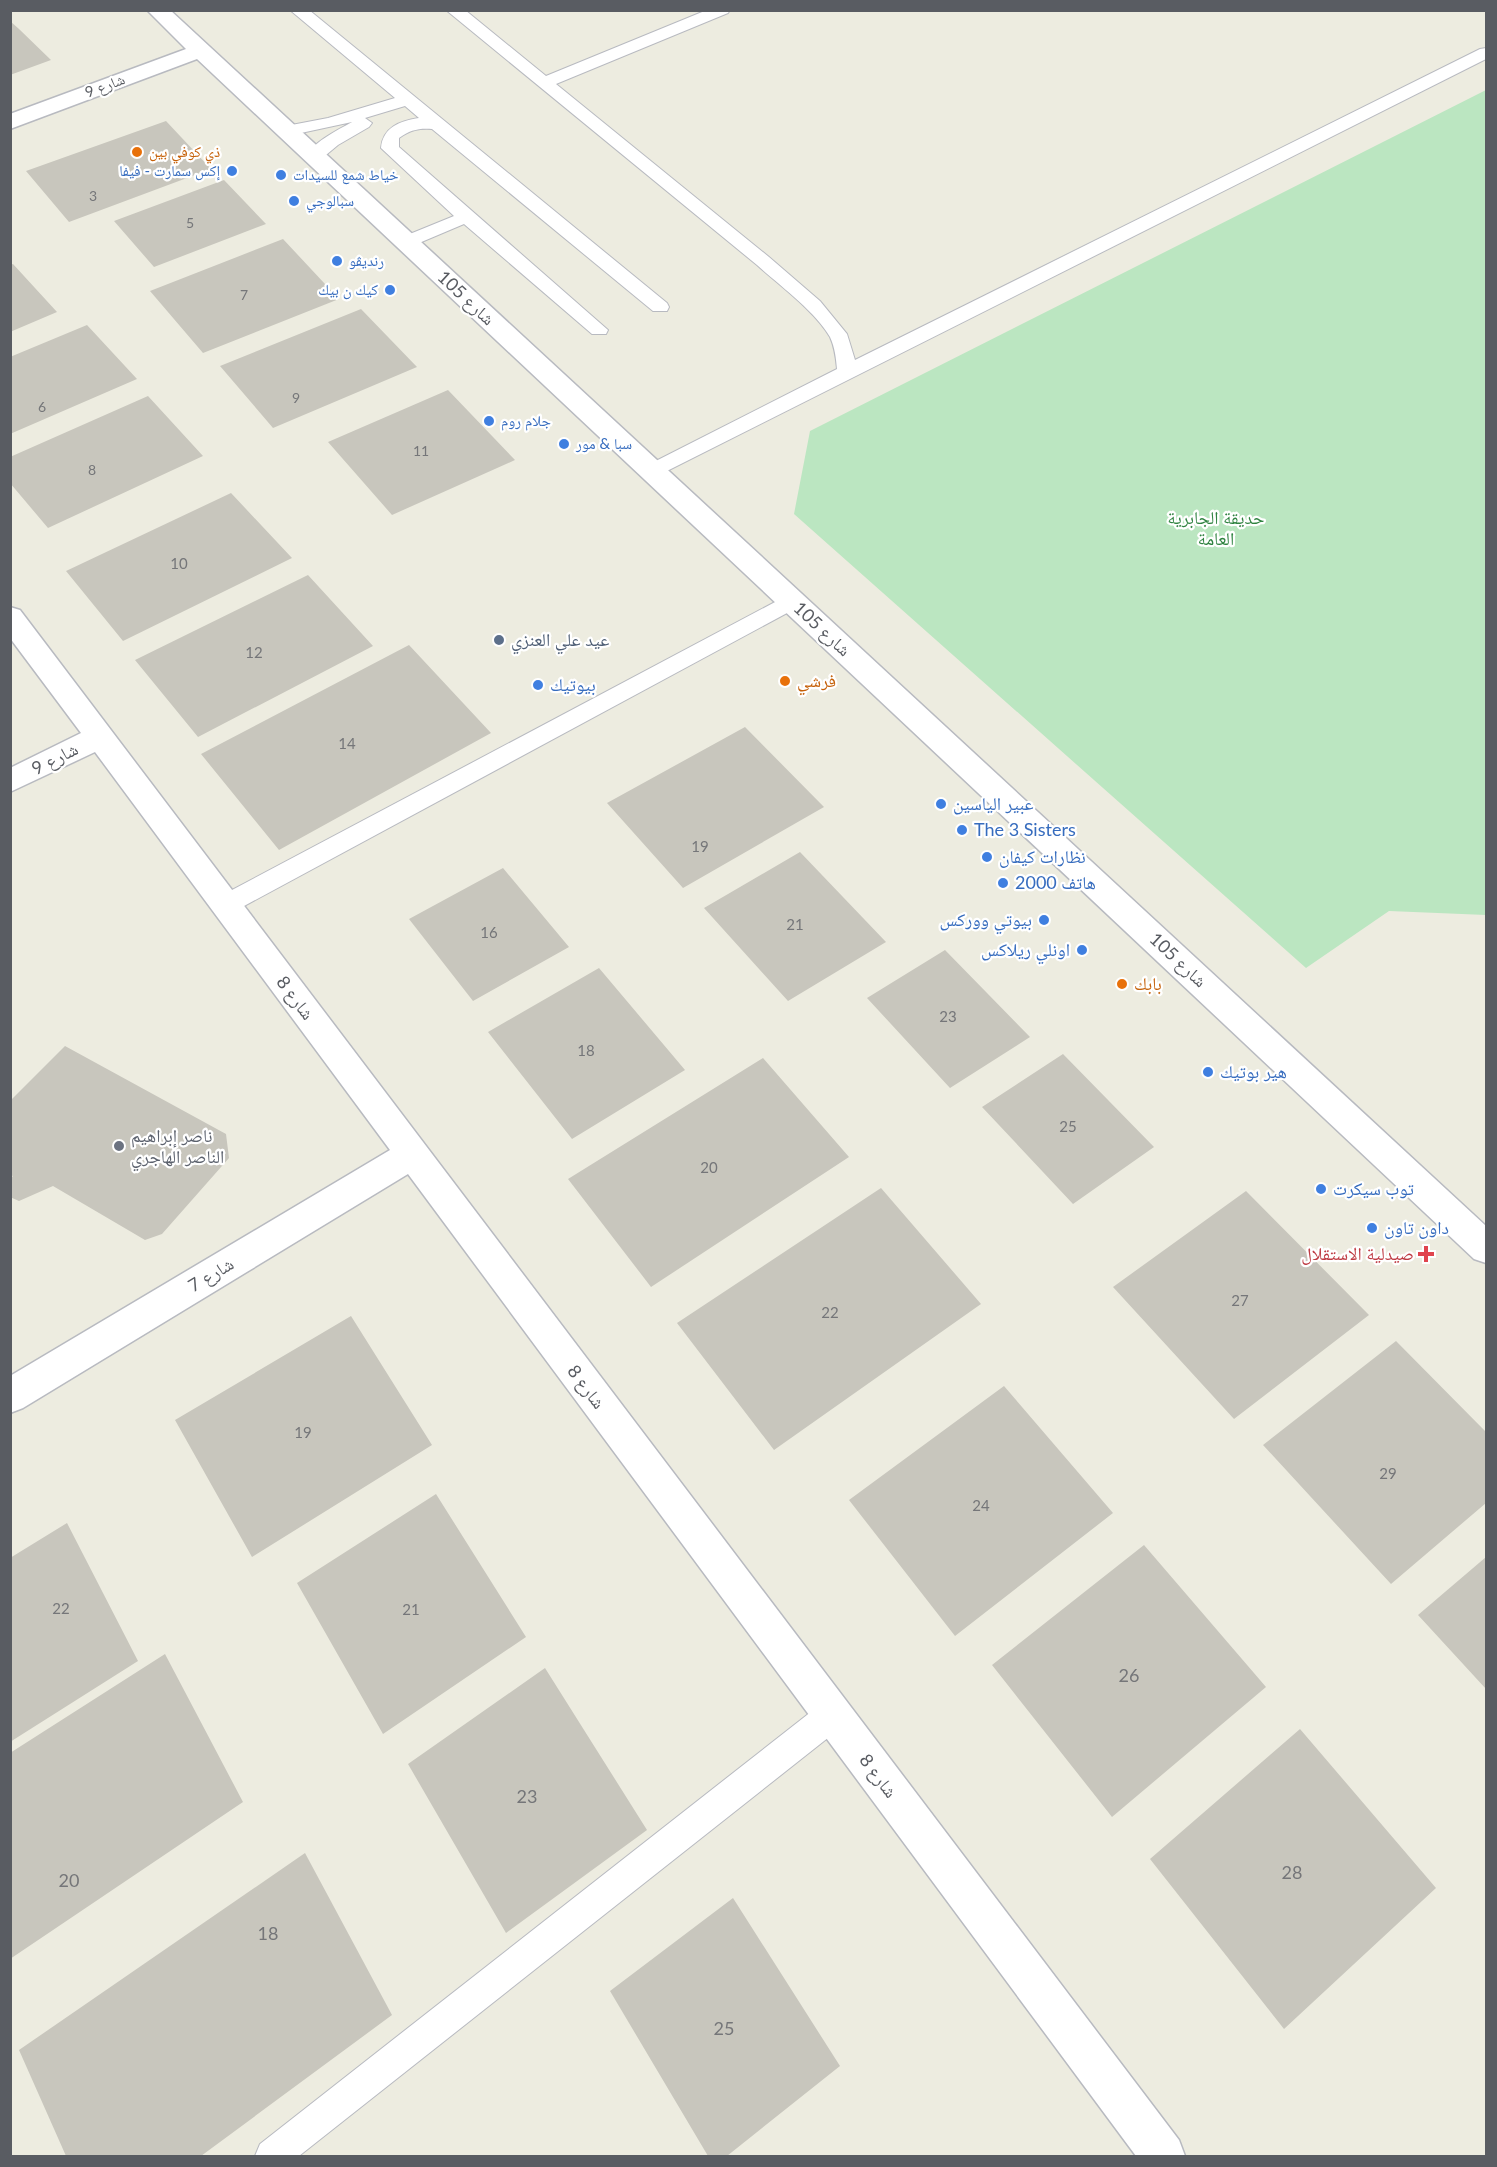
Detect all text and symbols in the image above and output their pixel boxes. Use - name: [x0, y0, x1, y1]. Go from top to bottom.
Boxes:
- street label: شارع 9: [82, 69, 128, 103]
- place label: ذي كوفي بين: [149, 142, 220, 164]
- marker: ذي كوفي بين: [130, 145, 144, 159]
- place label: إكس سمارت - فيفا: [119, 161, 220, 181]
- marker: إكس سمارت - فيفا: [225, 164, 239, 178]
- place label: خياط شمع للسيدات: [293, 165, 399, 185]
- marker: خياط شمع للسيدات: [274, 168, 288, 182]
- house number: 3: [89, 187, 97, 204]
- place label: سبالوجي: [306, 191, 354, 213]
- marker: سبالوجي: [287, 194, 301, 208]
- house number: 5: [186, 214, 194, 231]
- place label: رنديڤو: [349, 251, 384, 270]
- marker: رنديڤو: [330, 254, 344, 268]
- street label: شارع 105: [433, 265, 500, 330]
- place label: كيك ن بيك: [318, 280, 378, 300]
- marker: كيك ن بيك: [383, 283, 397, 297]
- house number: 7: [240, 286, 248, 303]
- house number: 9: [292, 389, 300, 406]
- house number: 6: [38, 398, 46, 415]
- place label: جلام روم: [501, 411, 551, 431]
- marker: جلام روم: [482, 414, 496, 428]
- place label: سبا & مور: [575, 434, 632, 453]
- marker: سبا & مور: [557, 437, 571, 451]
- house number: 11: [413, 442, 429, 459]
- house number: 8: [88, 461, 96, 478]
- park label: حديقة الجابرية العامة: [1167, 506, 1265, 549]
- house number: 10: [170, 554, 188, 572]
- street label: شارع 105: [789, 596, 856, 661]
- place label: عيد علي العنزي: [511, 628, 609, 655]
- marker: عيد علي العنزي: [492, 633, 506, 647]
- house number: 12: [245, 643, 263, 661]
- place label: فرشي: [797, 669, 836, 696]
- place label: بيوتيك: [550, 673, 596, 696]
- marker: فرشي: [778, 674, 792, 688]
- marker: بيوتيك: [531, 678, 545, 692]
- house number: 14: [338, 734, 356, 752]
- street label: شارع 9: [28, 737, 82, 780]
- place label: عبير الياسين: [953, 792, 1034, 815]
- marker: عبير الياسين: [934, 797, 948, 811]
- place label: The 3 Sisters: [974, 818, 1076, 840]
- marker: The 3 Sisters: [955, 823, 969, 837]
- house number: 19: [691, 837, 709, 855]
- place label: نظارات كيفان: [999, 845, 1086, 868]
- marker: نظارات كيفان: [980, 850, 994, 864]
- place label: هاتف 2000: [1015, 871, 1096, 893]
- marker: هاتف 2000: [996, 876, 1010, 890]
- place label: بيوتي ووركس: [939, 908, 1032, 935]
- marker: بيوتي ووركس: [1037, 913, 1051, 927]
- house number: 21: [786, 915, 804, 933]
- house number: 16: [480, 923, 498, 941]
- street label: شارع 105: [1145, 927, 1212, 992]
- place label: اونلي ريلاكس: [981, 938, 1070, 965]
- marker: اونلي ريلاكس: [1075, 943, 1089, 957]
- street label: شارع 8: [271, 971, 319, 1024]
- place label: بابك: [1134, 972, 1162, 995]
- marker: بابك: [1115, 977, 1129, 991]
- house number: 23: [939, 1007, 957, 1025]
- house number: 18: [577, 1041, 595, 1059]
- place label: هير بوتيك: [1220, 1060, 1287, 1083]
- marker: هير بوتيك: [1201, 1065, 1215, 1079]
- house number: 25: [1059, 1117, 1077, 1135]
- place label: ناصر إبراهيم الناصر الهاجري: [131, 1124, 224, 1172]
- marker: ناصر إبراهيم الناصر الهاجري: [112, 1139, 126, 1153]
- house number: 20: [700, 1158, 718, 1176]
- place label: توب سيكرت: [1333, 1177, 1414, 1200]
- marker: توب سيكرت: [1314, 1182, 1328, 1196]
- place label: داون تاون: [1384, 1216, 1449, 1239]
- marker: داون تاون: [1365, 1221, 1379, 1235]
- place label: صيدلية الاستقلال: [1301, 1242, 1414, 1265]
- marker: صيدلية الاستقلال: [1419, 1247, 1433, 1261]
- street label: شارع 7: [184, 1252, 238, 1297]
- house number: 27: [1231, 1291, 1249, 1309]
- house number: 22: [821, 1303, 839, 1321]
- street label: شارع 8: [562, 1360, 610, 1413]
- house number: 19: [294, 1423, 312, 1441]
- house number: 29: [1379, 1464, 1397, 1482]
- house number: 24: [972, 1496, 990, 1514]
- house number: 22: [52, 1599, 70, 1617]
- house number: 21: [402, 1600, 420, 1618]
- house number: 26: [1119, 1664, 1139, 1686]
- street label: شارع 8: [854, 1749, 902, 1802]
- house number: 23: [517, 1785, 537, 1807]
- house number: 28: [1282, 1861, 1302, 1883]
- house number: 20: [59, 1869, 79, 1891]
- house number: 18: [258, 1922, 278, 1944]
- house number: 25: [714, 2017, 734, 2039]

